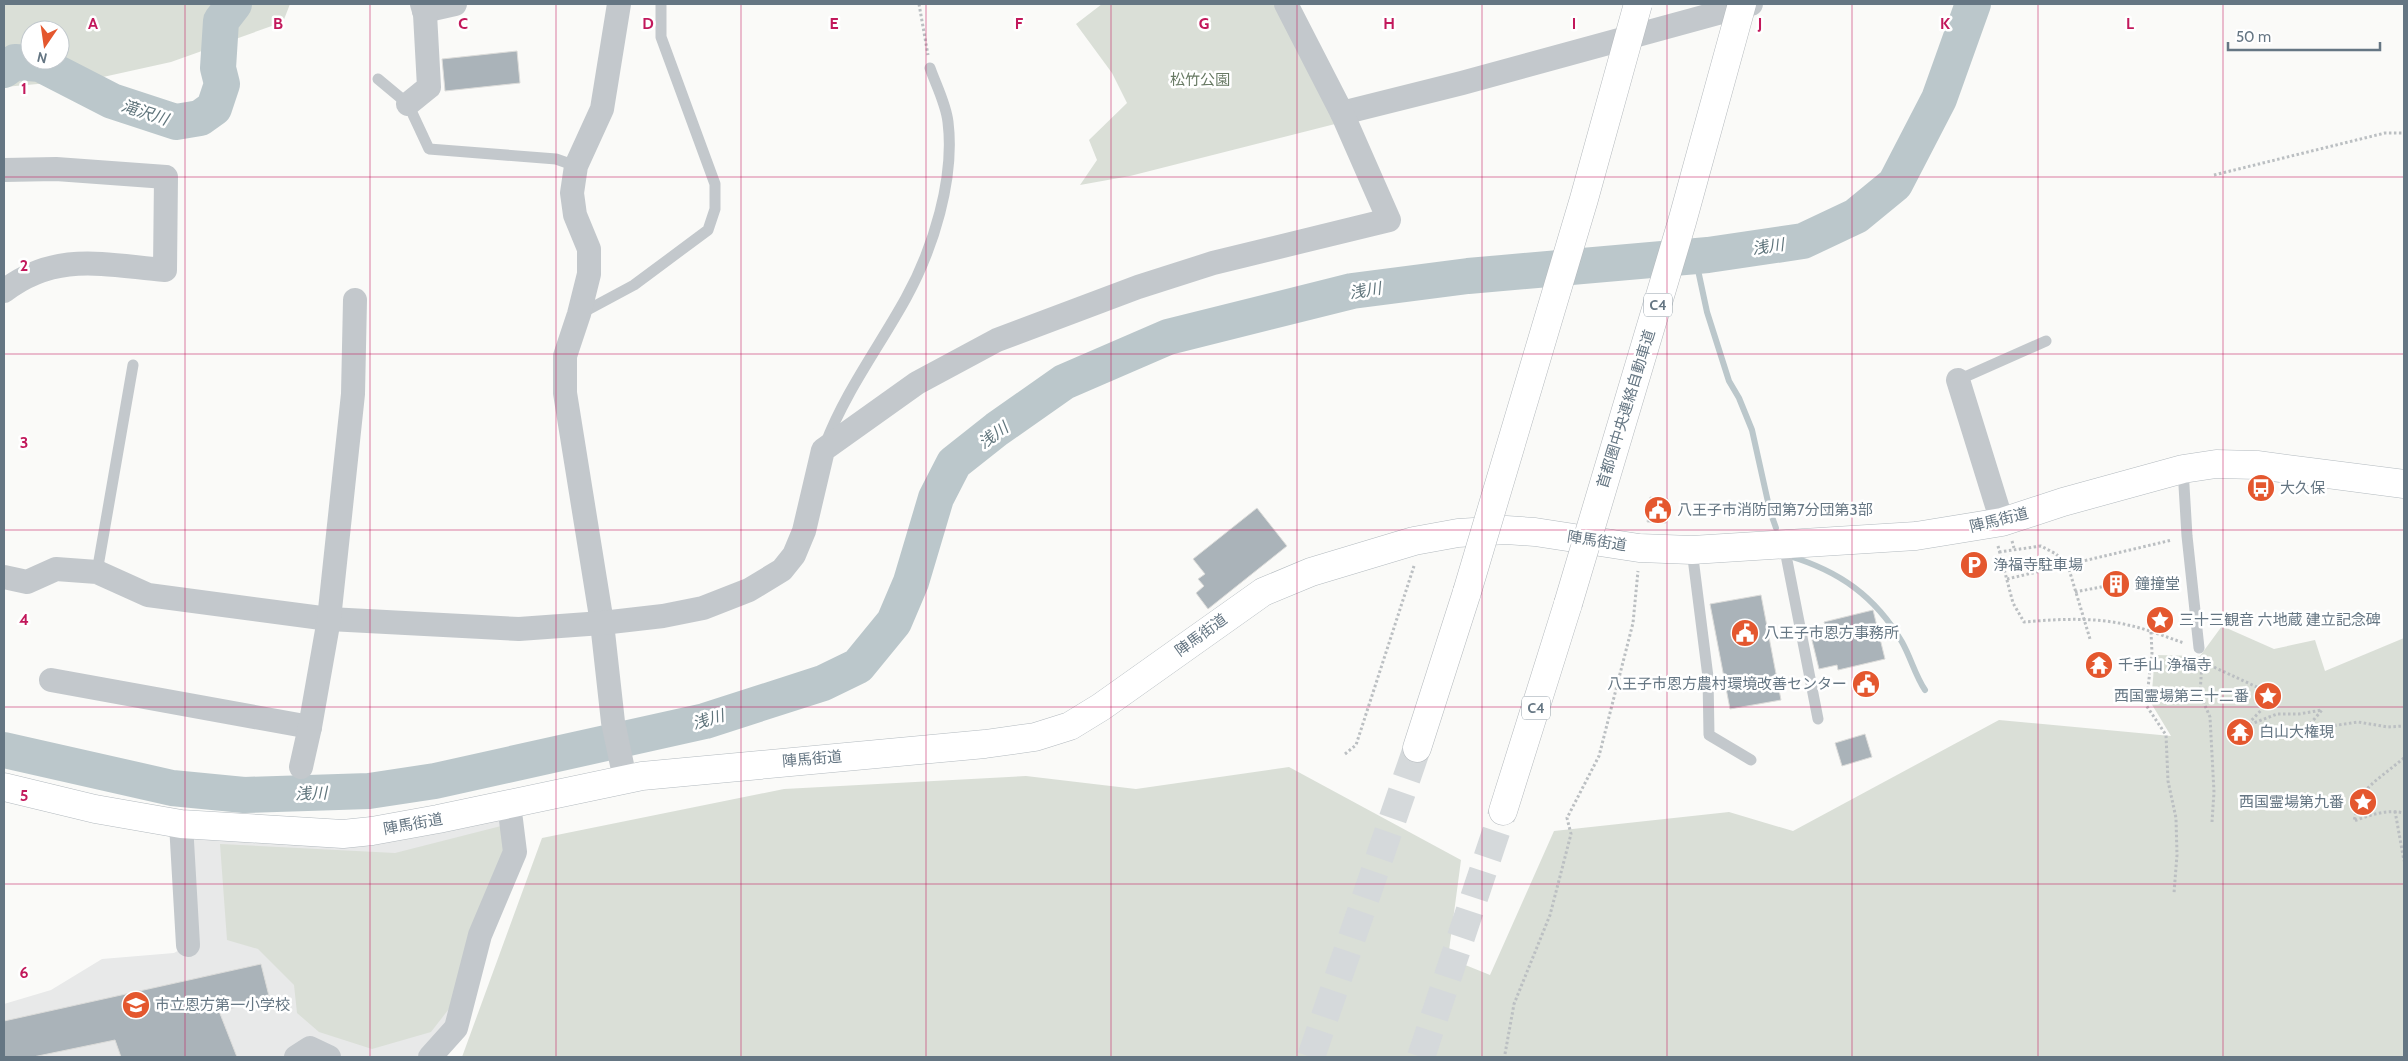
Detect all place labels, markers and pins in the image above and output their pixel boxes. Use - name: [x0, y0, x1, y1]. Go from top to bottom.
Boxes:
- bus stop icon: 大久保: [2246, 473, 2276, 503]
- place label: 大久保: [2280, 479, 2325, 497]
- public building icon: 八王子市消防団第7分団第3部: [1643, 495, 1673, 525]
- place label: 八王子市消防団第7分団第3部: [1677, 501, 1873, 519]
- parking icon: 浄福寺駐車場: [1959, 550, 1989, 580]
- place label: 浄福寺駐車場: [1993, 556, 2083, 574]
- building icon: 鐘撞堂: [2101, 569, 2131, 599]
- place label: 鐘撞堂: [2135, 575, 2180, 593]
- place icon: 三十三観音 六地蔵 建立記念碑: [2145, 605, 2175, 635]
- place label: 三十三観音 六地蔵 建立記念碑: [2179, 611, 2381, 629]
- public building icon: 八王子市恩方事務所: [1730, 618, 1760, 648]
- place label: 八王子市恩方事務所: [1764, 624, 1899, 642]
- temple icon: 千手山 浄福寺: [2084, 650, 2114, 680]
- place label: 千手山 浄福寺: [2118, 656, 2211, 674]
- public building icon: 八王子市恩方農村環境改善センター: [1851, 669, 1881, 699]
- place label: 八王子市恩方農村環境改善センター: [1607, 675, 1847, 693]
- place icon: 西国霊場第三十二番: [2253, 681, 2283, 711]
- place label: 西国霊場第三十二番: [2114, 687, 2249, 705]
- temple icon: 白山大権現: [2225, 717, 2255, 747]
- place label: 白山大権現: [2259, 723, 2334, 741]
- place icon: 西国霊場第九番: [2348, 787, 2378, 817]
- place label: 西国霊場第九番: [2239, 793, 2344, 811]
- school or university icon: 市立恩方第一小学校: [121, 990, 151, 1020]
- place label: 市立恩方第一小学校: [155, 996, 290, 1014]

